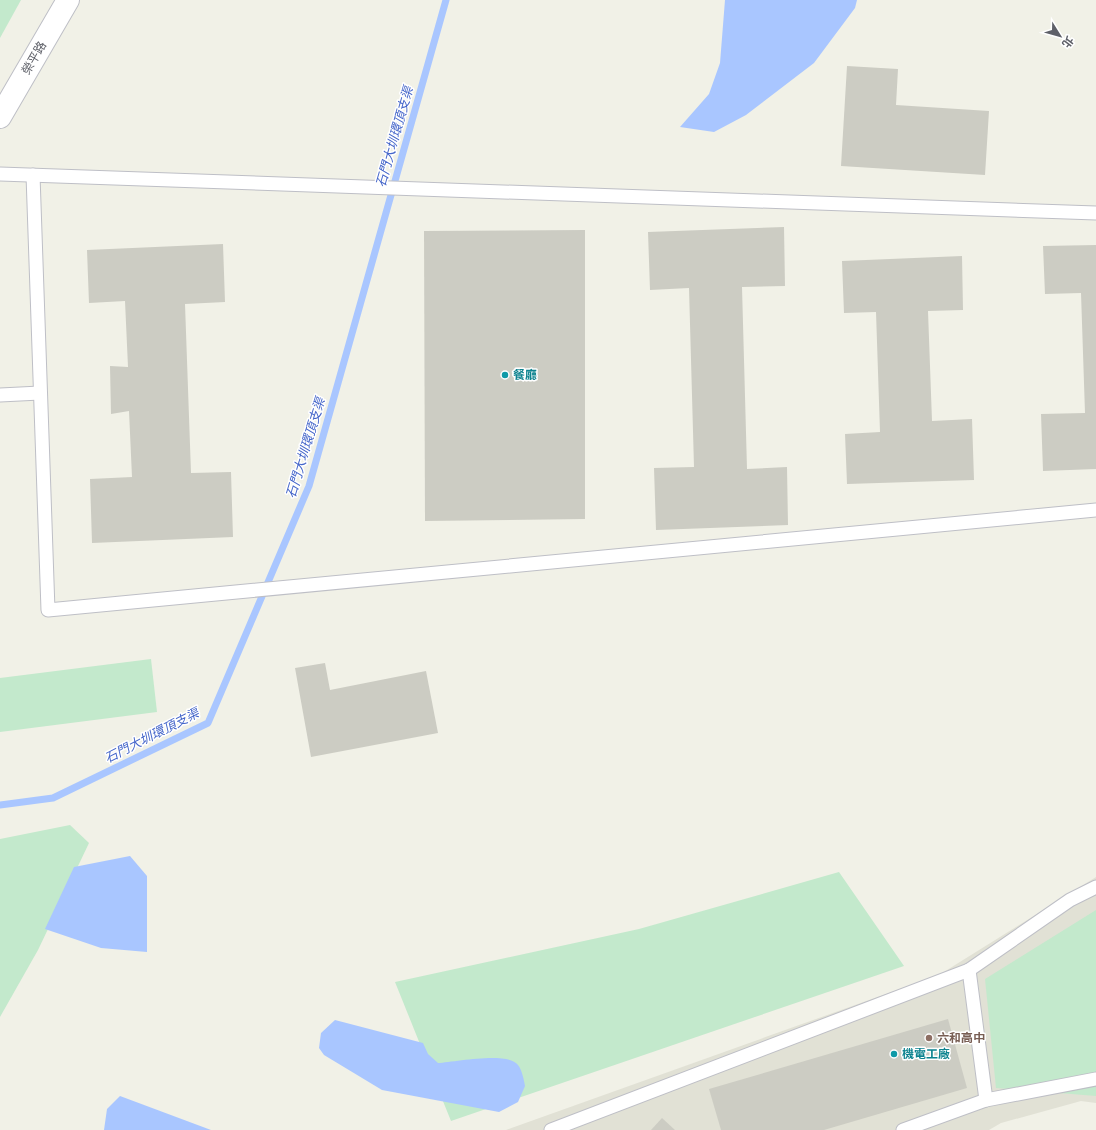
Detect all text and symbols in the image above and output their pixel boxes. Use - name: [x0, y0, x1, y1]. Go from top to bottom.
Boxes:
- north arrow: [1040, 16, 1080, 56]
- text: 北: [1058, 33, 1077, 51]
- street label: 榮平路: [18, 38, 50, 78]
- water label: 石門大圳環頂支渠: [372, 83, 419, 189]
- place label: 餐廳: [513, 367, 537, 383]
- marker: 餐廳: [500, 370, 510, 380]
- water label: 石門大圳環頂支渠: [282, 394, 330, 500]
- water label: 石門大圳環頂支渠: [102, 703, 204, 768]
- place label: 六和高中: [937, 1030, 985, 1046]
- marker: 六和高中: [924, 1033, 934, 1043]
- place label: 機電工廠: [902, 1046, 950, 1062]
- marker: 機電工廠: [889, 1049, 899, 1059]

